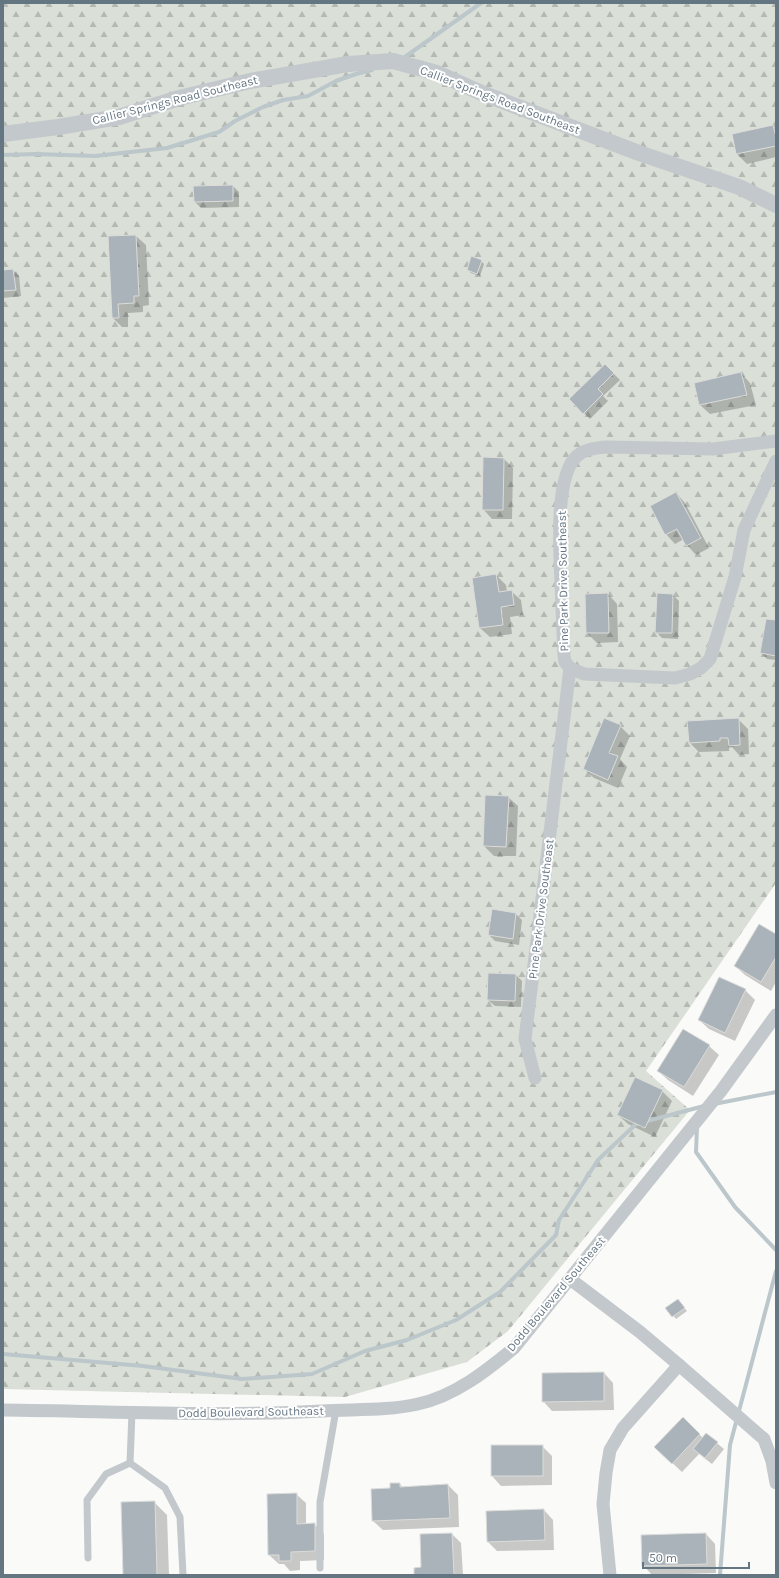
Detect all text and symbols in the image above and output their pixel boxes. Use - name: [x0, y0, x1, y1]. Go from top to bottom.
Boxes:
- street label: Callier Springs Road Southeast: [418, 63, 582, 137]
- street label: Callier Springs Road Southeast: [91, 73, 260, 127]
- street label: Pine Park Drive Southeast: [555, 510, 571, 652]
- street label: Pine Park Drive Southeast: [525, 838, 557, 980]
- street label: Dodd Boulevard Southeast: [504, 1233, 609, 1354]
- street label: Dodd Boulevard Southeast: [178, 1404, 324, 1420]
- scale bar: [643, 1544, 749, 1570]
- text: 50 m: [649, 1551, 677, 1565]

